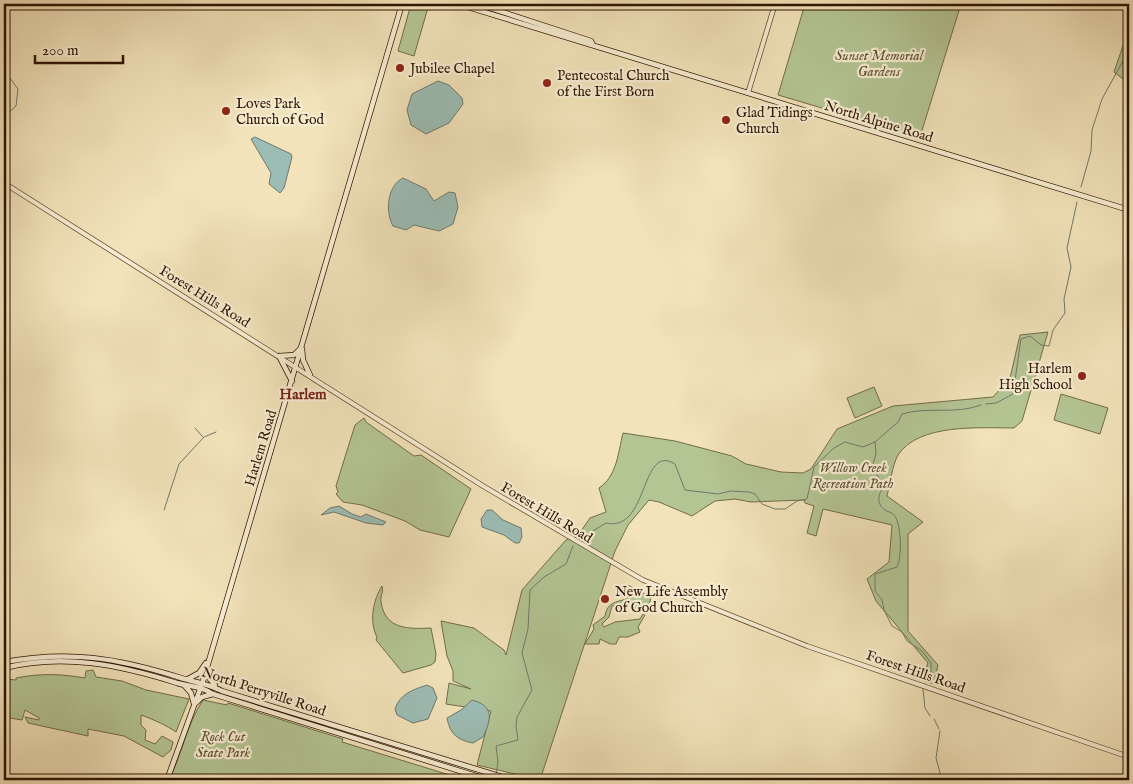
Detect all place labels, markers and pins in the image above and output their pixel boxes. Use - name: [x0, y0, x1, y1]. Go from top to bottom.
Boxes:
- place label: Jubilee Chapel: [408, 60, 495, 78]
- marker: Jubilee Chapel: [394, 62, 406, 74]
- place label: Pentecostal Church of the First Born: [557, 67, 670, 101]
- marker: Pentecostal Church of the First Born: [541, 77, 553, 89]
- place label: Loves Park Church of God: [236, 95, 325, 129]
- place label: Glad Tidings Church: [736, 104, 813, 138]
- marker: Loves Park Church of God: [220, 105, 232, 117]
- marker: Glad Tidings Church: [720, 114, 732, 126]
- place label: Harlem High School: [999, 360, 1072, 394]
- marker: Harlem High School: [1076, 370, 1088, 382]
- place label: New Life Assembly of God Church: [615, 583, 728, 617]
- marker: New Life Assembly of God Church: [599, 593, 611, 605]

